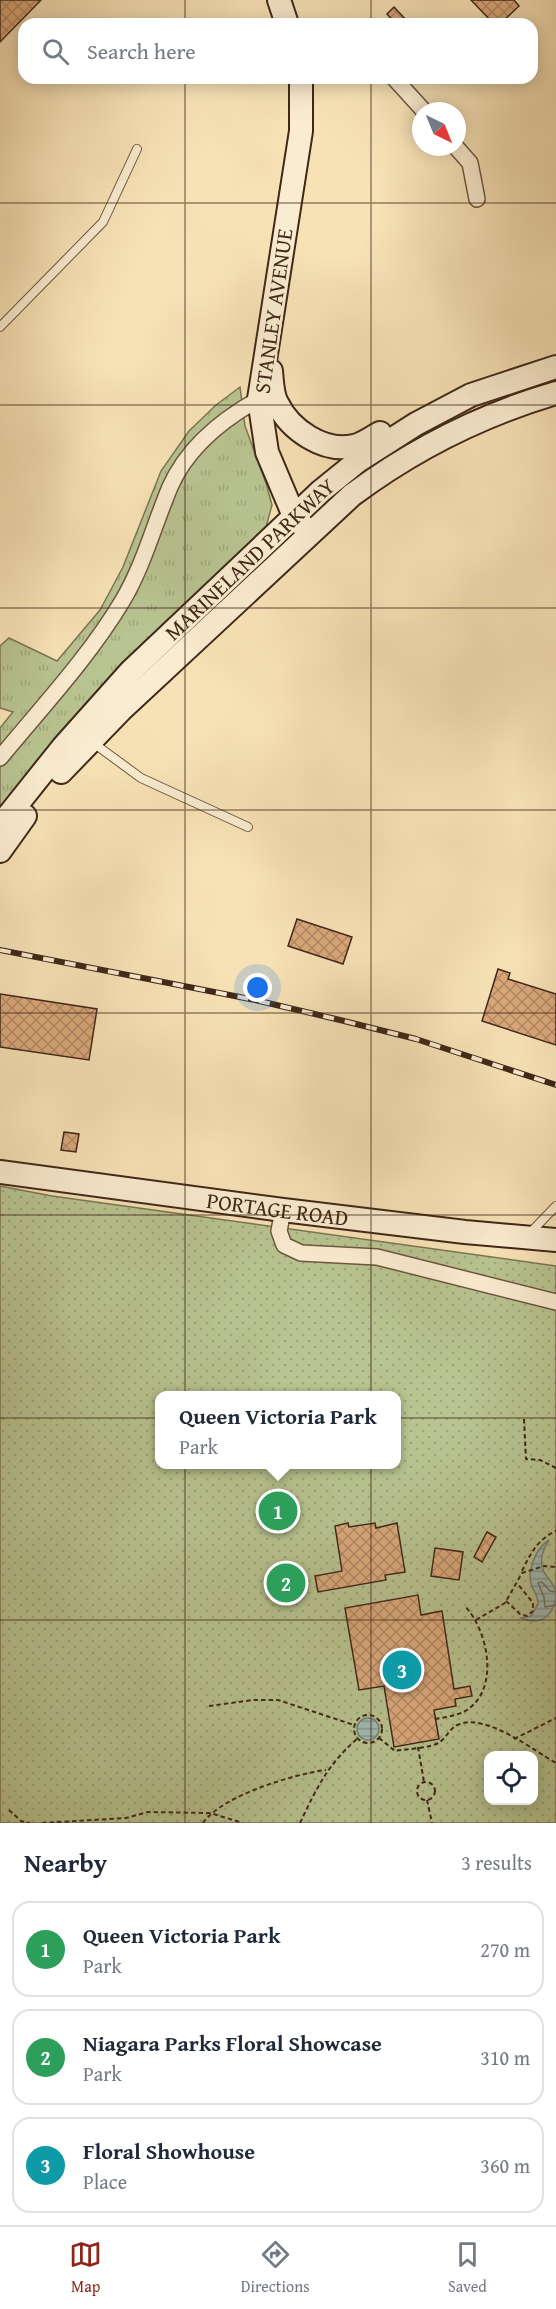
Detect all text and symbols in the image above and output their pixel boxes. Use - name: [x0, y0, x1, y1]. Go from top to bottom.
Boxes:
- search box: [18, 18, 538, 84]
- icon: search: [39, 35, 72, 68]
- text: Search here: [87, 35, 196, 67]
- north arrow: [412, 102, 466, 156]
- street label: STANLEY AVENUE: [246, 226, 300, 396]
- street label: MARINELAND PARKWAY: [157, 470, 341, 648]
- your location: [243, 973, 272, 1002]
- street label: PORTAGE ROAD: [205, 1184, 350, 1234]
- popup: [155, 1391, 401, 1469]
- text: Queen Victoria Park: [179, 1400, 377, 1432]
- text: Park: [179, 1432, 218, 1461]
- pin: 1: [258, 1488, 298, 1534]
- pin: 2: [266, 1560, 306, 1606]
- pin: 3: [382, 1648, 422, 1692]
- map controls: [484, 1751, 538, 1805]
- button: locate: [484, 1751, 538, 1805]
- text: Nearby: [24, 1843, 107, 1882]
- text: 3 results: [461, 1848, 532, 1877]
- text: Queen Victoria Park: [83, 1919, 280, 1951]
- text: 1: [40, 1935, 51, 1964]
- text: 270 m: [480, 1935, 530, 1964]
- text: Park: [83, 1951, 122, 1980]
- text: Niagara Parks Floral Showcase: [83, 2027, 382, 2059]
- text: 2: [40, 2043, 51, 2072]
- text: 310 m: [480, 2043, 530, 2072]
- text: Park: [83, 2059, 122, 2088]
- text: Floral Showhouse: [83, 2135, 255, 2167]
- text: 3: [40, 2151, 51, 2180]
- text: 360 m: [480, 2151, 530, 2180]
- text: Place: [83, 2167, 127, 2196]
- tab: Map: [69, 2238, 102, 2298]
- tab: Directions: [241, 2238, 310, 2298]
- tab: Saved: [448, 2238, 487, 2298]

